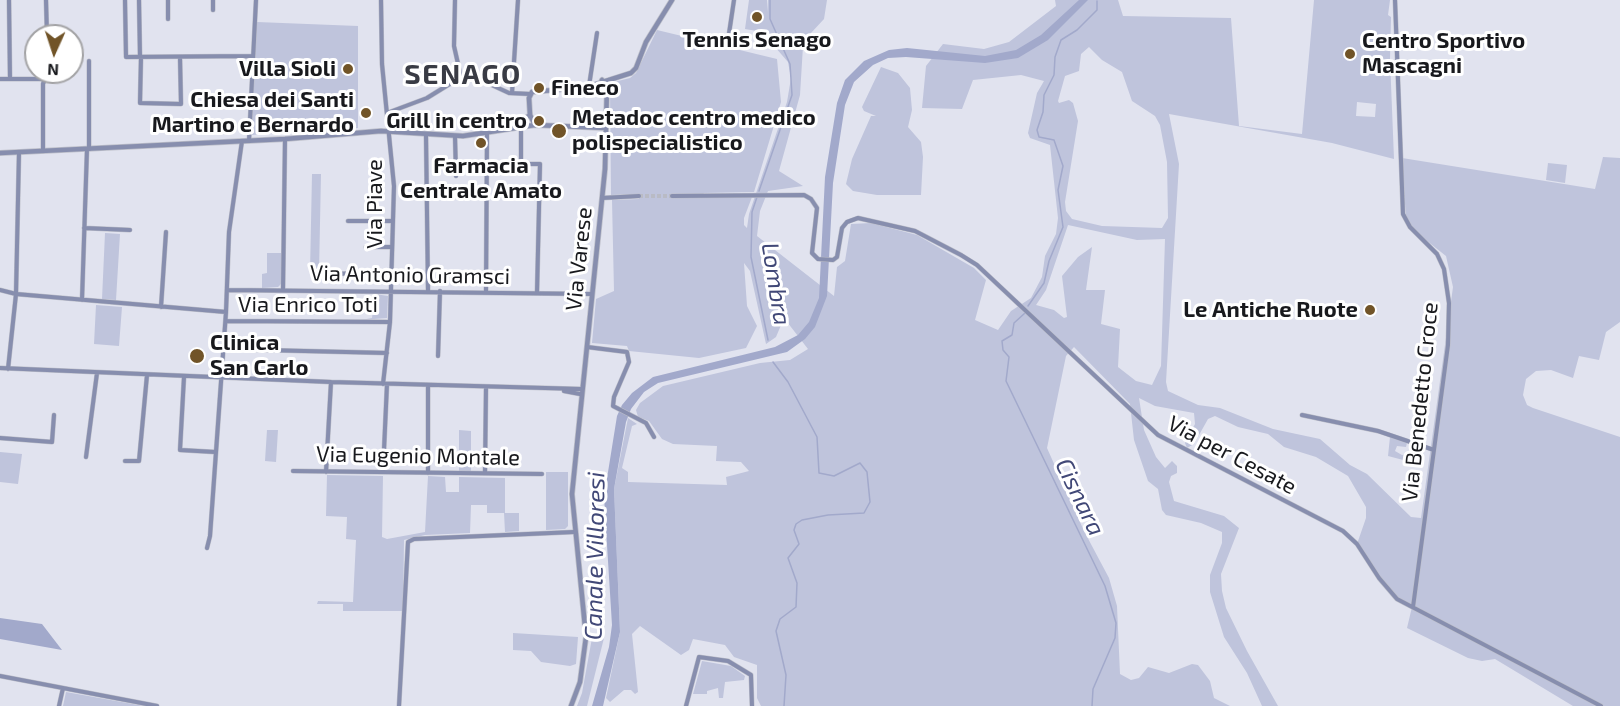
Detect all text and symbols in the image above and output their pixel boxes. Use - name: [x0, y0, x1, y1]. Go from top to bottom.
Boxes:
- marker: Tennis Senago: [750, 10, 764, 24]
- north arrow: [24, 24, 84, 84]
- place label: Tennis Senago: [682, 27, 832, 53]
- place label: Centro Sportivo Mascagni: [1362, 28, 1525, 80]
- marker: Centro Sportivo Mascagni: [1343, 47, 1357, 61]
- place label: Villa Sioli: [239, 56, 336, 82]
- district label: SENAGO: [404, 58, 522, 92]
- text: N: [47, 61, 59, 80]
- marker: Villa Sioli: [341, 62, 355, 76]
- place label: Fineco: [551, 75, 619, 101]
- marker: Fineco: [532, 81, 546, 95]
- place label: Chiesa dei Santi Martino e Bernardo: [152, 87, 354, 138]
- place label: Metadoc centro medico polispecialistico: [572, 105, 816, 156]
- marker: Chiesa dei Santi Martino e Bernardo: [359, 106, 373, 120]
- place label: Grill in centro: [386, 108, 527, 134]
- marker: Grill in centro: [532, 114, 546, 128]
- marker: Metadoc centro medico polispecialistico: [550, 122, 568, 140]
- marker: Farmacia Centrale Amato: [474, 136, 488, 150]
- place label: Farmacia Centrale Amato: [400, 153, 562, 204]
- street label: Via Piave: [362, 159, 388, 249]
- street label: Via Varese: [560, 206, 598, 312]
- water label: Lombra: [755, 241, 797, 327]
- street label: Via Antonio Gramsci: [310, 260, 510, 290]
- street label: Via Enrico Toti: [238, 292, 378, 318]
- place label: Le Antiche Ruote: [1183, 297, 1358, 323]
- street label: Via Benedetto Croce: [1396, 301, 1444, 503]
- marker: Le Antiche Ruote: [1363, 303, 1377, 317]
- place label: Clinica San Carlo: [210, 330, 308, 382]
- marker: Clinica San Carlo: [188, 347, 206, 365]
- street label: Via per Cesate: [1163, 410, 1301, 500]
- street label: Via Eugenio Montale: [316, 441, 520, 471]
- water label: Cisnara: [1049, 454, 1111, 540]
- water label: Canale Villoresi: [579, 472, 611, 640]

